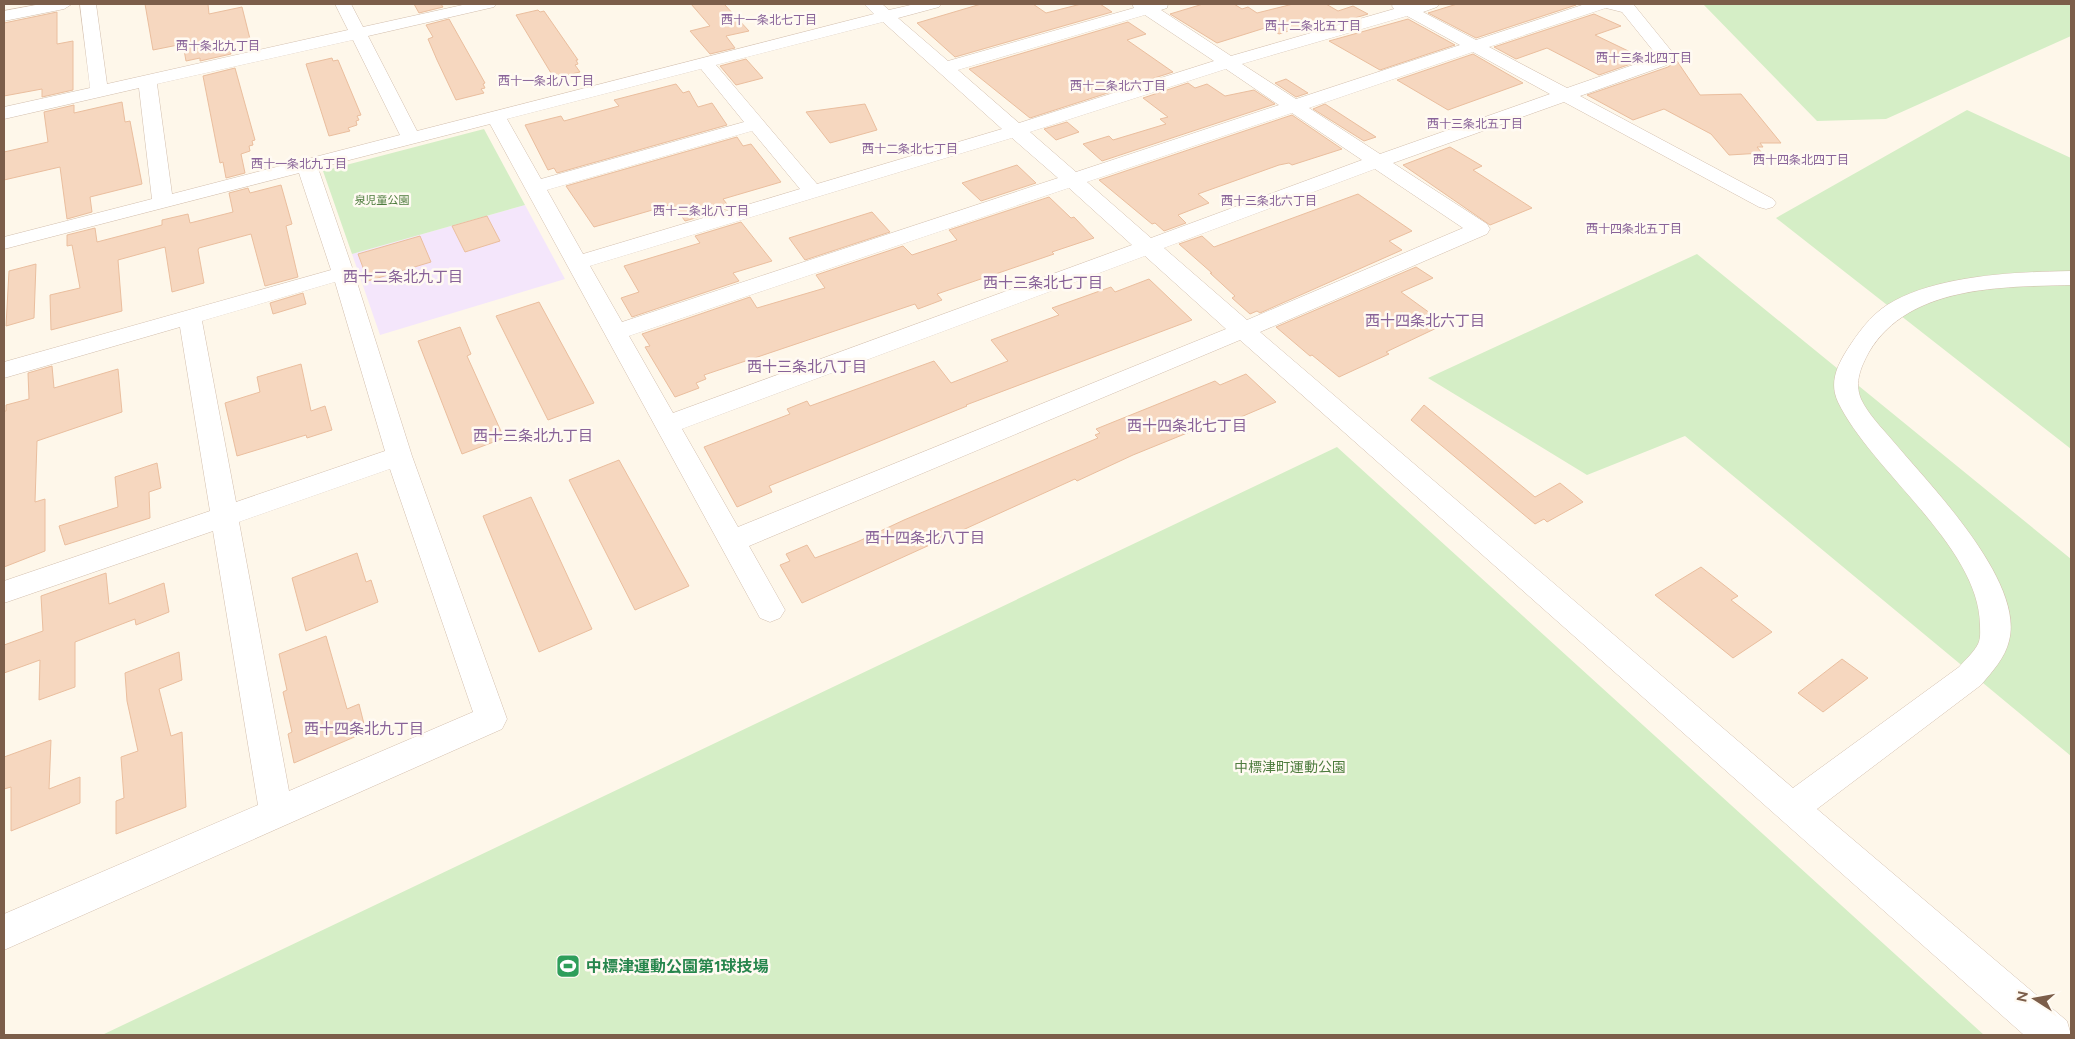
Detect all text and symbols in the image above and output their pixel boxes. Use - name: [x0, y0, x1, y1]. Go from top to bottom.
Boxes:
- district label: 西十一条北七丁目: [721, 13, 817, 27]
- district label: 西十二条北五丁目: [1265, 19, 1361, 33]
- district label: 西十条北九丁目: [176, 39, 260, 53]
- district label: 西十三条北四丁目: [1596, 51, 1692, 65]
- district label: 西十一条北八丁目: [498, 74, 594, 88]
- district label: 西十二条北六丁目: [1070, 79, 1166, 93]
- district label: 西十三条北五丁目: [1427, 117, 1523, 131]
- district label: 西十二条北七丁目: [862, 142, 958, 156]
- district label: 西十四条北四丁目: [1753, 153, 1849, 167]
- district label: 西十一条北九丁目: [251, 157, 347, 171]
- park label: 泉児童公園: [355, 194, 410, 207]
- district label: 西十三条北六丁目: [1221, 194, 1317, 208]
- district label: 西十二条北八丁目: [653, 204, 749, 218]
- district label: 西十四条北五丁目: [1586, 222, 1682, 236]
- district label: 西十二条北九丁目: [343, 268, 463, 286]
- district label: 西十三条北七丁目: [983, 274, 1103, 292]
- district label: 西十四条北六丁目: [1365, 312, 1485, 330]
- district label: 西十三条北八丁目: [747, 358, 867, 376]
- district label: 西十四条北七丁目: [1127, 417, 1247, 435]
- district label: 西十三条北九丁目: [473, 427, 593, 445]
- district label: 西十四条北八丁目: [865, 529, 985, 547]
- district label: 西十四条北九丁目: [304, 720, 424, 738]
- park label: 中標津町運動公園: [1234, 759, 1346, 776]
- sports icon: 中標津運動公園第1球技場: [555, 953, 581, 979]
- place label: 中標津運動公園第1球技場: [586, 957, 769, 976]
- north arrow: [2010, 974, 2060, 1024]
- text: N: [2013, 990, 2032, 1004]

